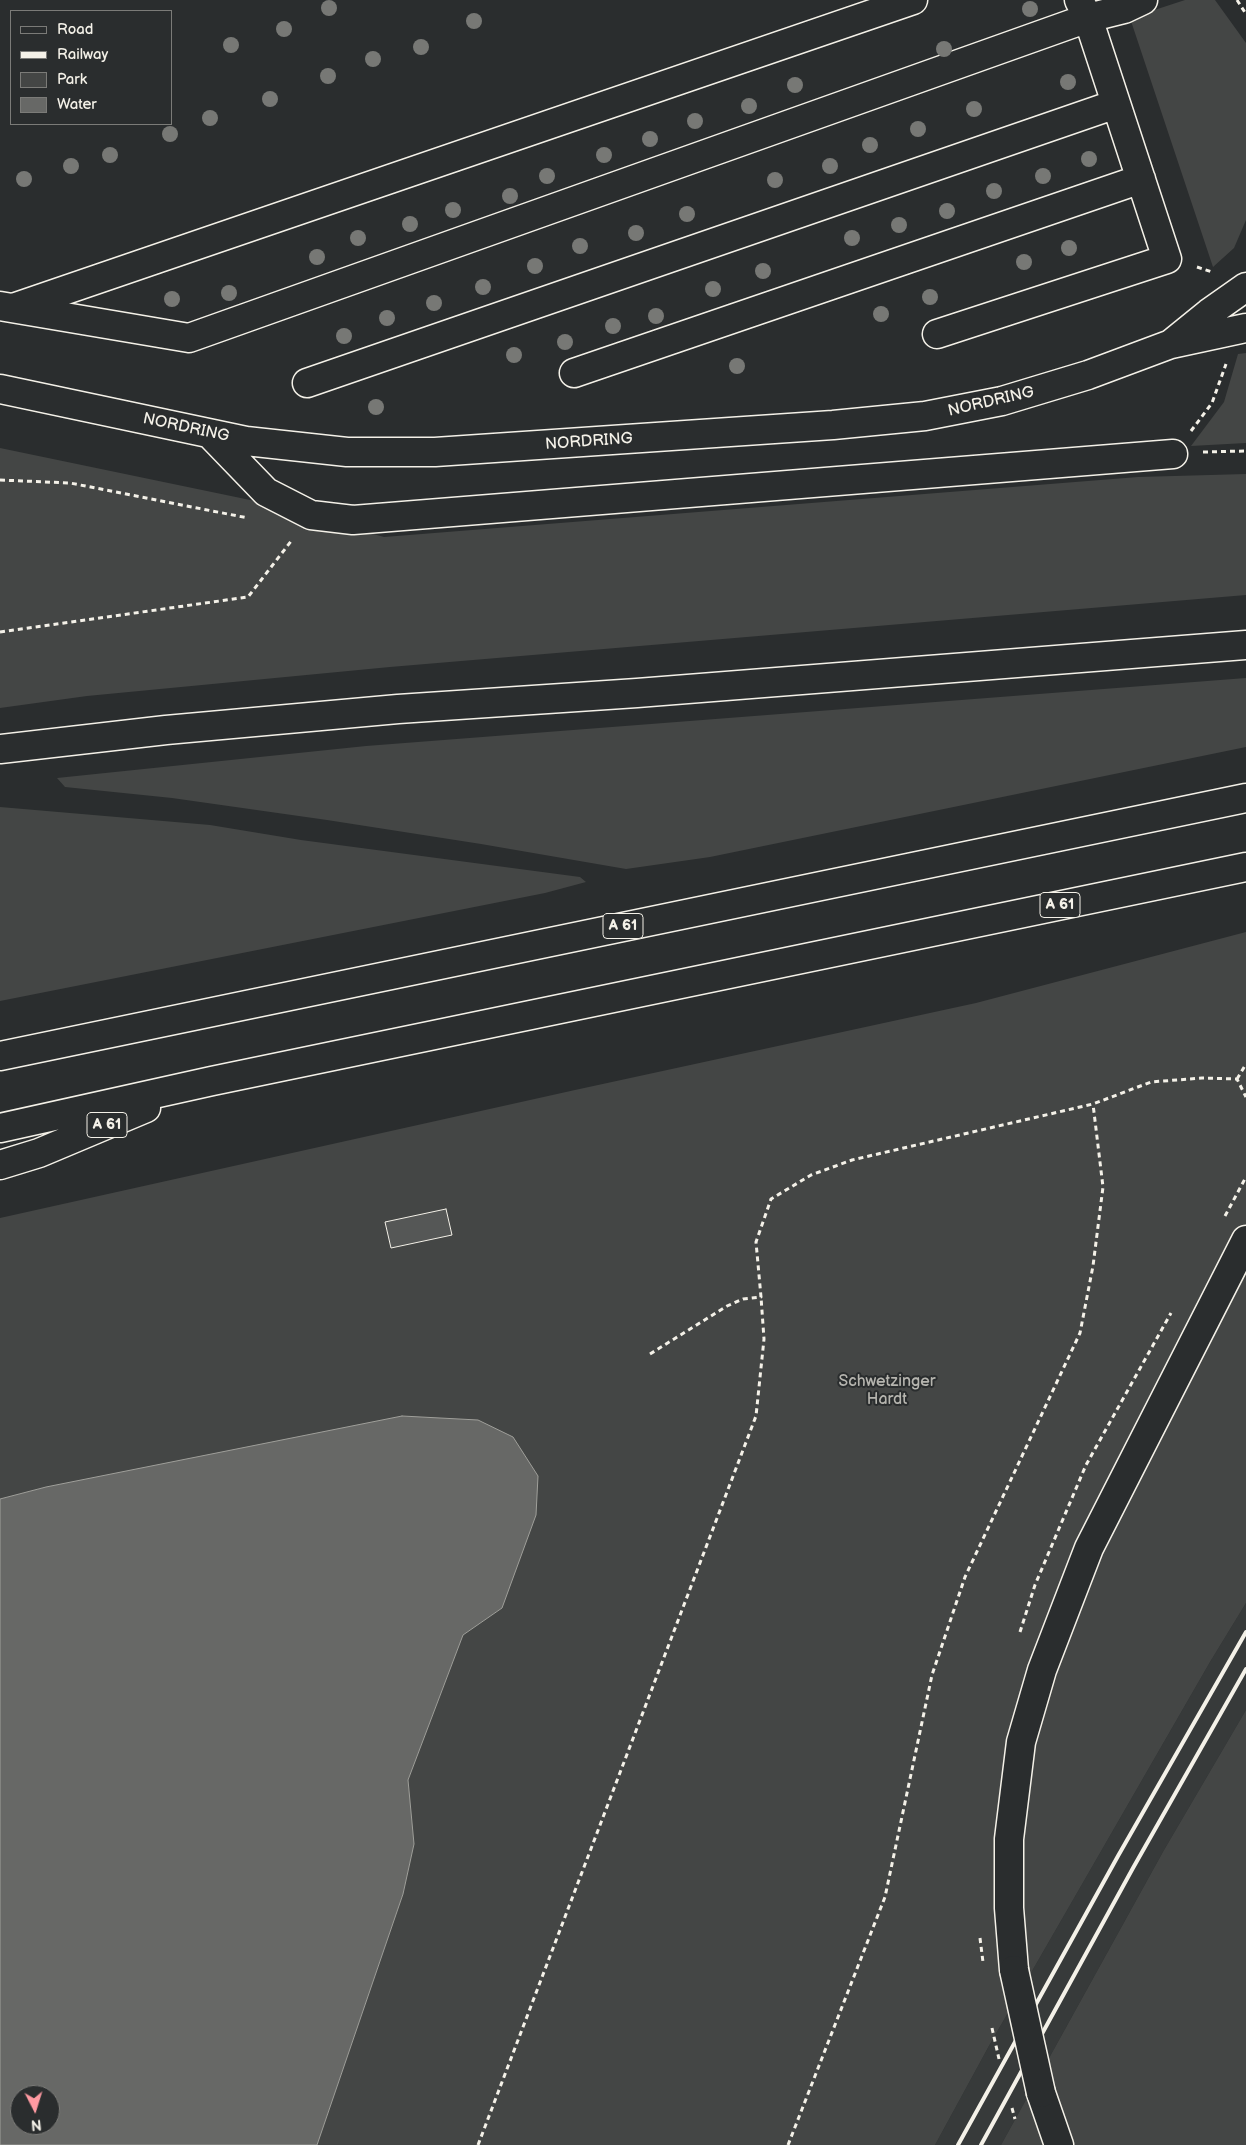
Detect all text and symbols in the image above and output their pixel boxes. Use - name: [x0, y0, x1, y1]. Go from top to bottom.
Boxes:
- legend: [10, 10, 172, 125]
- text: Road: [57, 20, 93, 39]
- text: Railway: [57, 45, 108, 64]
- text: Park: [57, 70, 87, 89]
- text: Water: [57, 95, 97, 114]
- street label: NORDRING: [946, 383, 1036, 421]
- street label: NORDRING: [141, 409, 231, 447]
- street label: NORDRING: [545, 429, 633, 455]
- road number: A 61: [1040, 892, 1080, 918]
- road number: A 61: [603, 914, 643, 938]
- road number: A 61: [87, 1112, 127, 1138]
- park label: Schwetzinger Hardt: [839, 1372, 935, 1410]
- north arrow: [10, 2085, 60, 2135]
- text: N: [30, 2116, 42, 2133]

